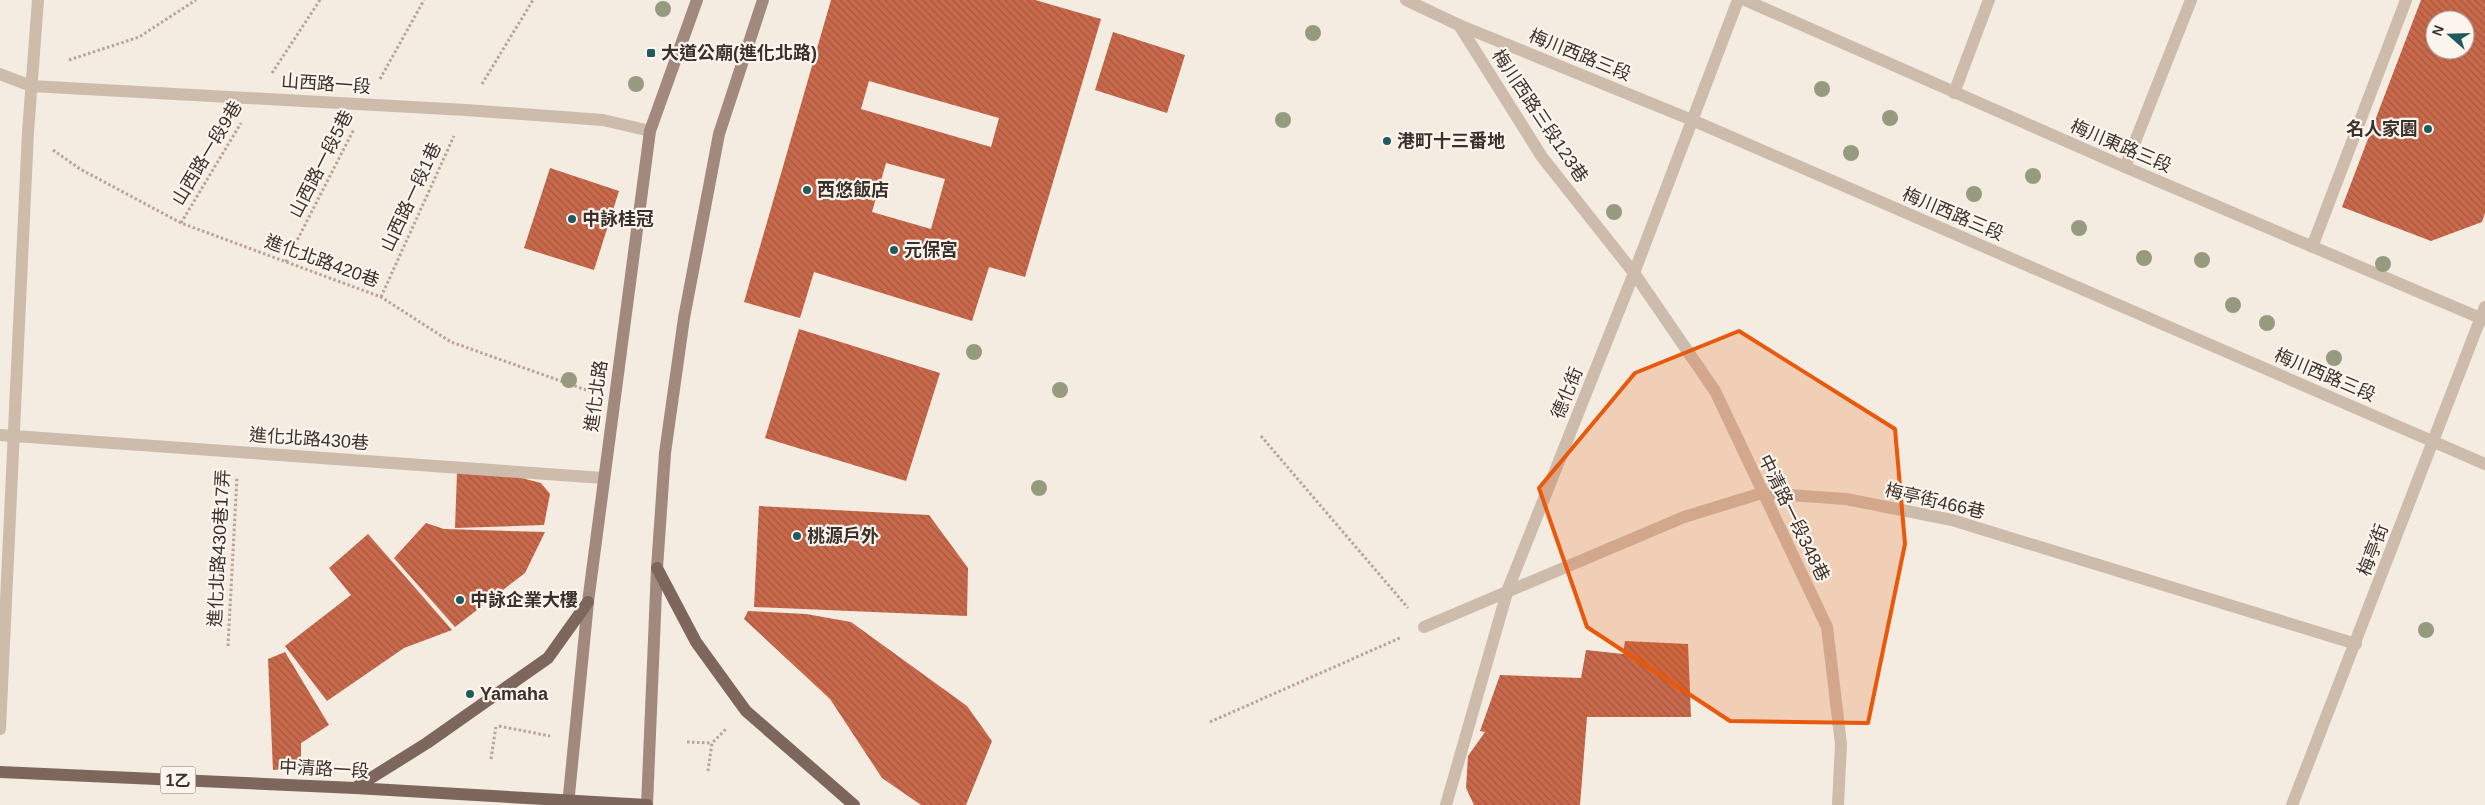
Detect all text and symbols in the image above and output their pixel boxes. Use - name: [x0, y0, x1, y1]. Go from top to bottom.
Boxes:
- north arrow: [2425, 10, 2475, 60]
- text: N: [2429, 23, 2447, 38]
- street label: 梅川西路三段: [1526, 25, 1634, 85]
- place label: 大道公廟(進化北路): [661, 43, 817, 63]
- street label: 梅川西路三段123巷: [1488, 46, 1592, 186]
- marker: 大道公廟(進化北路): [645, 47, 657, 59]
- street label: 山西路一段: [280, 71, 372, 97]
- street label: 山西路一段9巷: [168, 97, 246, 209]
- street label: 山西路一段5巷: [285, 107, 357, 221]
- street label: 梅川東路三段: [2067, 116, 2175, 176]
- place label: 名人家園: [2346, 119, 2418, 139]
- marker: 名人家園: [2422, 123, 2434, 135]
- place label: 港町十三番地: [1397, 131, 1505, 151]
- marker: 港町十三番地: [1381, 135, 1393, 147]
- street label: 山西路一段1巷: [377, 139, 445, 255]
- place label: 西悠飯店: [817, 179, 889, 200]
- marker: 西悠飯店: [801, 184, 813, 196]
- street label: 梅川西路三段: [1899, 184, 2007, 244]
- place label: 中詠桂冠: [582, 209, 654, 229]
- marker: 中詠桂冠: [566, 213, 578, 225]
- street label: 進化北路420巷: [262, 231, 382, 291]
- place label: 元保宮: [904, 240, 958, 260]
- marker: 元保宮: [888, 244, 900, 256]
- street label: 梅川西路三段: [2271, 345, 2379, 405]
- street label: 進化北路: [581, 359, 611, 433]
- street label: 德化街: [1548, 364, 1586, 422]
- street label: 進化北路430巷: [248, 425, 370, 453]
- street label: 中清路一段348巷: [1755, 452, 1833, 584]
- street label: 進化北路430巷17弄: [205, 469, 233, 627]
- street label: 梅亭街466巷: [1883, 480, 1987, 522]
- street label: 梅亭街: [2354, 521, 2392, 579]
- place label: 桃源戶外: [807, 526, 879, 546]
- marker: 桃源戶外: [791, 530, 803, 542]
- place label: 中詠企業大樓: [470, 590, 578, 610]
- marker: 中詠企業大樓: [454, 594, 466, 606]
- place label: Yamaha: [480, 684, 549, 704]
- marker: Yamaha: [464, 688, 476, 700]
- street label: 中清路一段: [279, 757, 369, 781]
- road number: 1乙: [160, 766, 196, 794]

